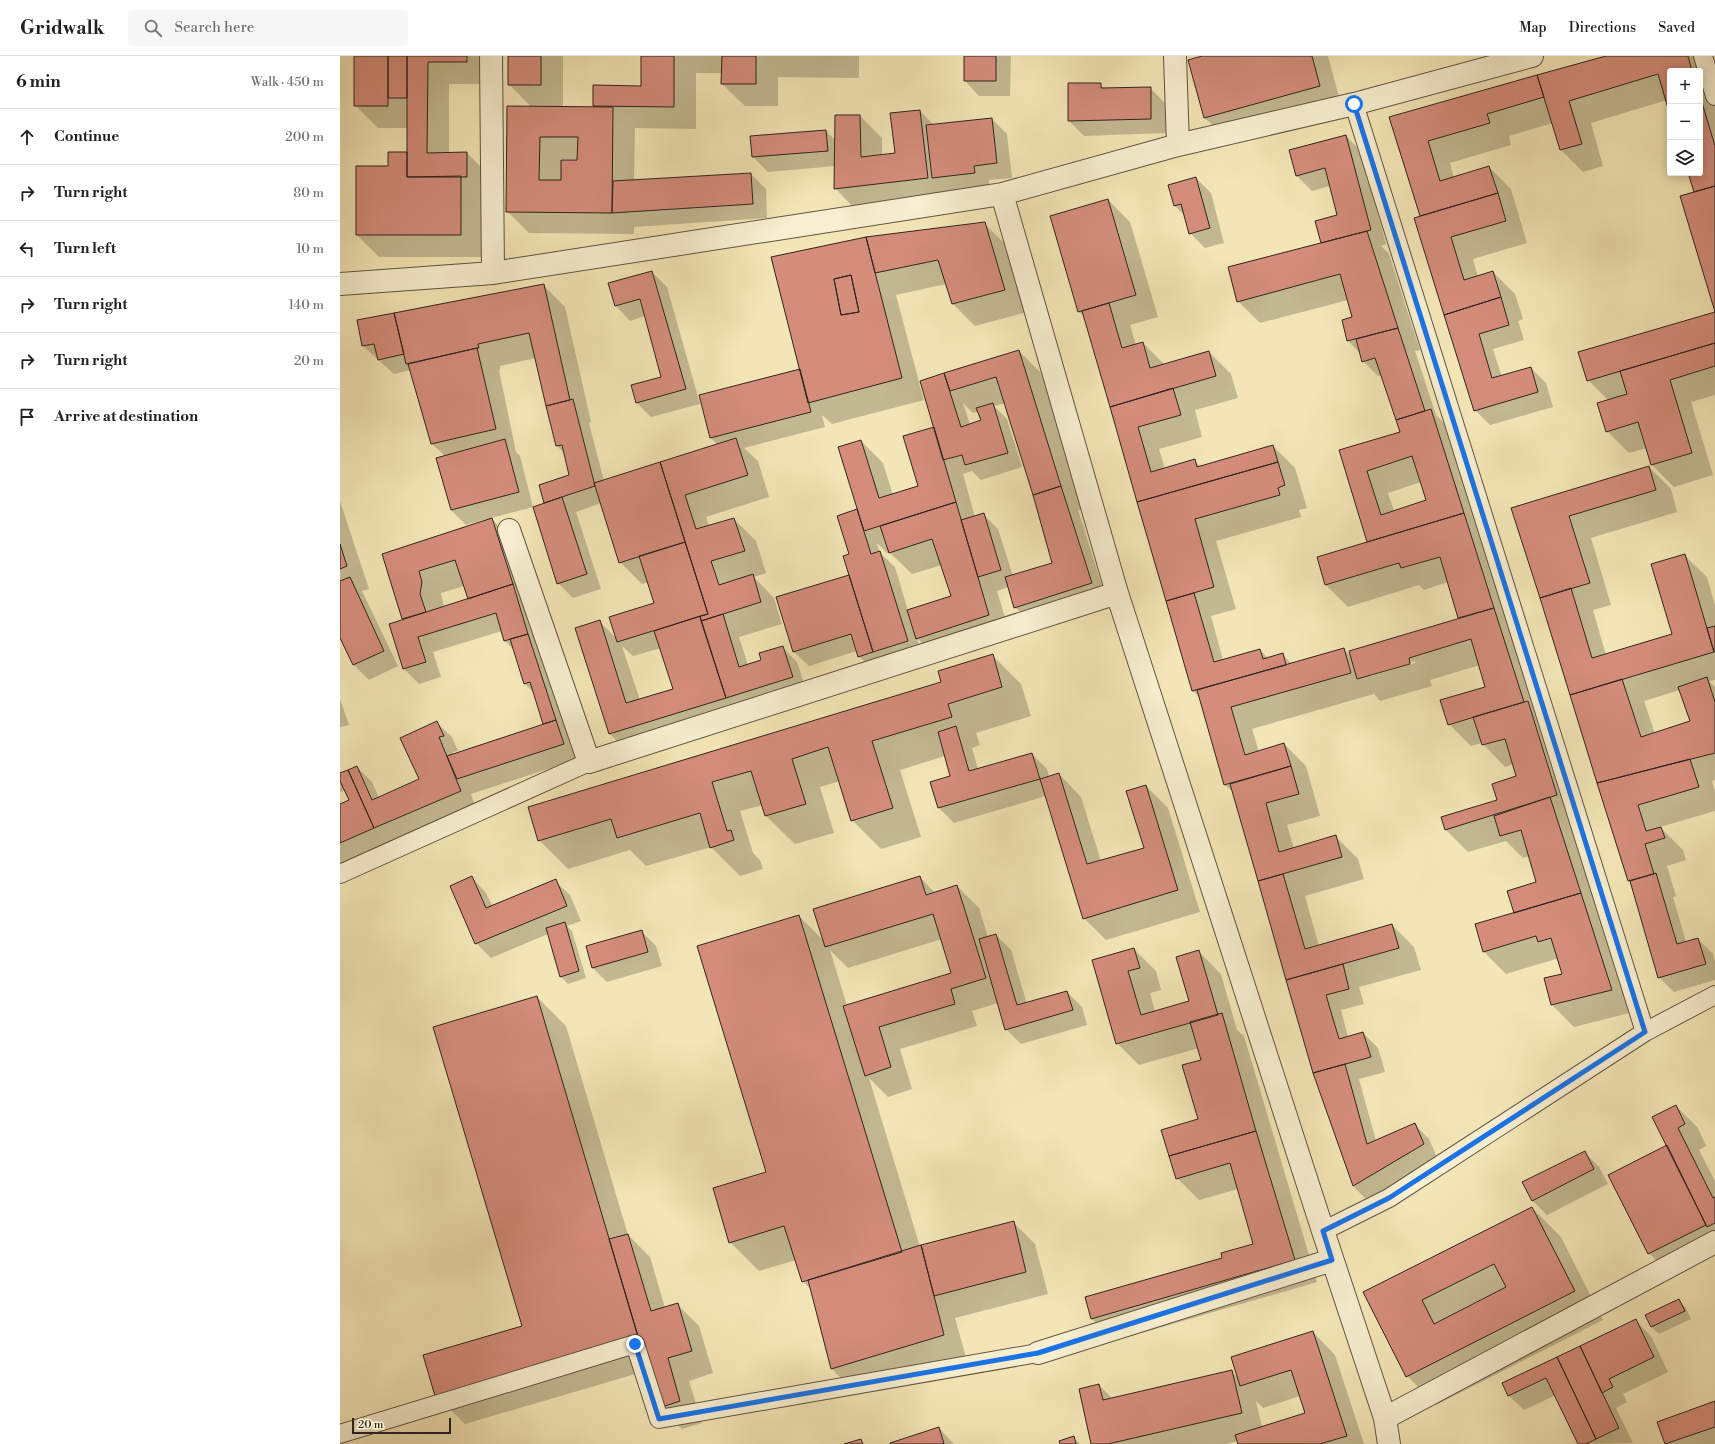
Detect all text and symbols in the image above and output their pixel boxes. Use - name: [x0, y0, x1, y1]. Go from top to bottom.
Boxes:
- search box: [128, 10, 408, 46]
- text: Gridwalk: [20, 16, 104, 40]
- icon: search: [142, 17, 164, 39]
- text: Search here: [174, 18, 254, 37]
- text: Map: [1519, 19, 1547, 37]
- text: Directions: [1569, 19, 1636, 37]
- text: Saved: [1658, 19, 1695, 37]
- map controls: [1667, 68, 1703, 176]
- button: +: [1667, 68, 1703, 104]
- text: 6 min: [16, 71, 61, 93]
- text: Walk · 450 m: [251, 74, 324, 90]
- route start: [1345, 95, 1363, 113]
- button: −: [1667, 104, 1703, 140]
- icon: ahead: [16, 126, 38, 148]
- text: Continue: [54, 127, 119, 146]
- text: 200 m: [285, 129, 324, 145]
- button: layers: [1667, 140, 1703, 176]
- icon: right: [16, 182, 38, 204]
- text: Turn right: [54, 183, 128, 202]
- text: 80 m: [293, 185, 324, 201]
- icon: left: [16, 238, 38, 260]
- text: Turn left: [54, 239, 116, 258]
- text: 10 m: [296, 241, 324, 257]
- icon: right: [16, 294, 38, 316]
- text: Turn right: [54, 295, 128, 314]
- text: 140 m: [288, 297, 324, 313]
- icon: right: [16, 350, 38, 372]
- text: Turn right: [54, 351, 128, 370]
- text: 20 m: [294, 353, 324, 369]
- icon: arrive: [16, 406, 38, 428]
- text: Arrive at destination: [54, 407, 198, 426]
- route end: [626, 1335, 644, 1353]
- scale bar: [352, 1416, 451, 1435]
- text: 20 m: [358, 1418, 383, 1432]

